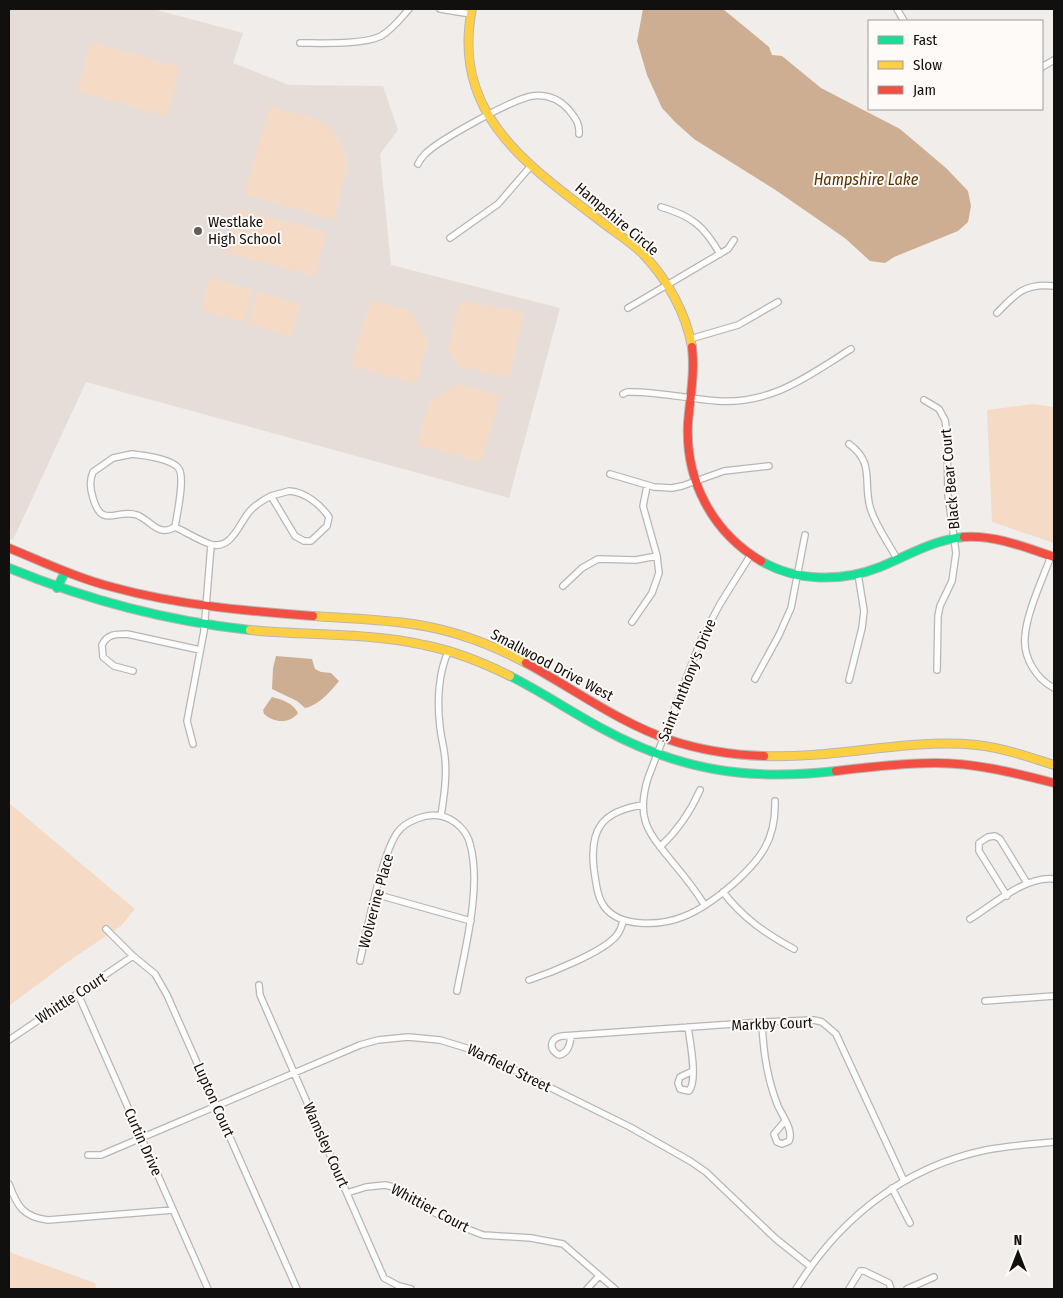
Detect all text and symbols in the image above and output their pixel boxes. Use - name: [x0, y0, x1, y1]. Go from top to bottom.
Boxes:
- legend: [868, 20, 1043, 110]
- text: Fast: [913, 31, 937, 49]
- text: Slow: [913, 56, 942, 74]
- text: Jam: [913, 81, 936, 99]
- water label: Hampshire Lake: [814, 170, 919, 189]
- street label: Hampshire Circle: [571, 179, 663, 259]
- place label: Westlake High School: [208, 213, 281, 248]
- marker: Westlake High School: [192, 225, 204, 237]
- street label: Black Bear Court: [937, 428, 963, 530]
- street label: Saint Anthony's Drive: [654, 616, 720, 744]
- street label: Smallwood Drive West: [488, 625, 617, 705]
- street label: Wolverine Place: [355, 852, 397, 950]
- street label: Whittle Court: [32, 968, 110, 1027]
- street label: Markby Court: [731, 1014, 813, 1034]
- street label: Warfield Street: [464, 1040, 554, 1096]
- street label: Lupton Court: [190, 1060, 238, 1140]
- street label: Wamsley Court: [299, 1100, 353, 1190]
- street label: Curtin Drive: [120, 1105, 166, 1179]
- street label: Whittier Court: [388, 1180, 472, 1236]
- north arrow: [993, 1228, 1043, 1278]
- text: N: [1014, 1232, 1022, 1249]

